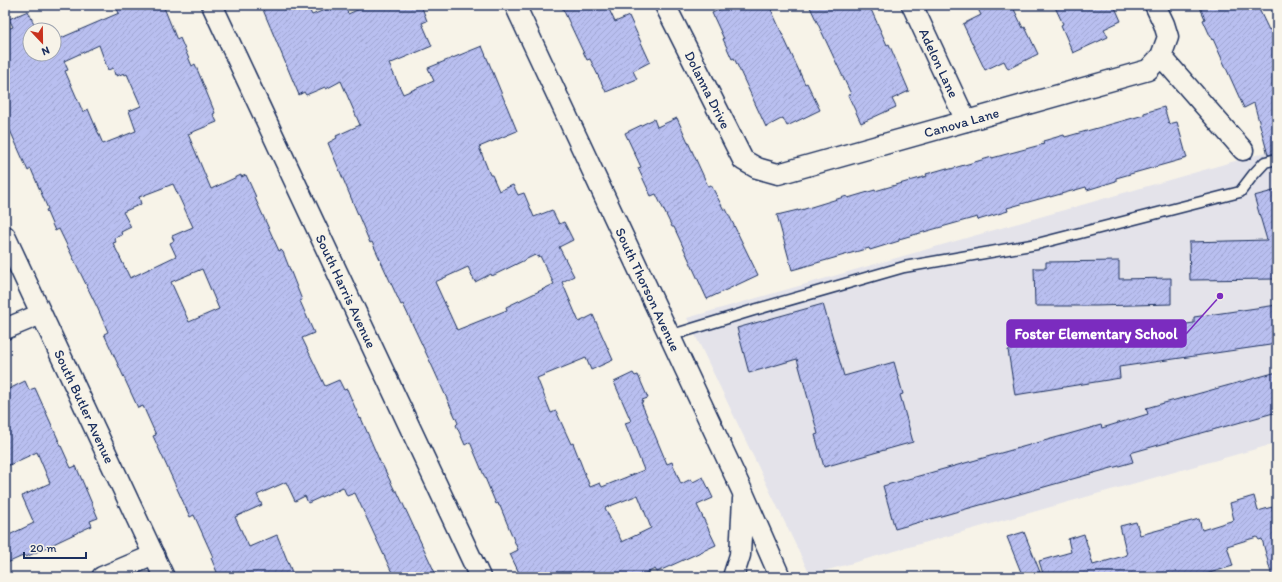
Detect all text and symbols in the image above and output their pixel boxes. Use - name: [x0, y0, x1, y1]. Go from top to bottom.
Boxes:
- north arrow: [22, 22, 62, 62]
- street label: Adelon Lane: [916, 26, 963, 101]
- text: N: [40, 43, 51, 58]
- street label: Dolanna Drive: [681, 48, 734, 132]
- street label: Canova Lane: [922, 104, 1001, 141]
- street label: South Thorson Avenue: [612, 225, 684, 354]
- street label: South Harris Avenue: [312, 231, 380, 351]
- callout: Foster Elementary School: [1007, 320, 1186, 347]
- text: Foster Elementary School: [1015, 325, 1178, 344]
- street label: South Butler Avenue: [51, 347, 118, 466]
- scale bar: [24, 534, 86, 560]
- text: 20 m: [30, 541, 57, 555]

